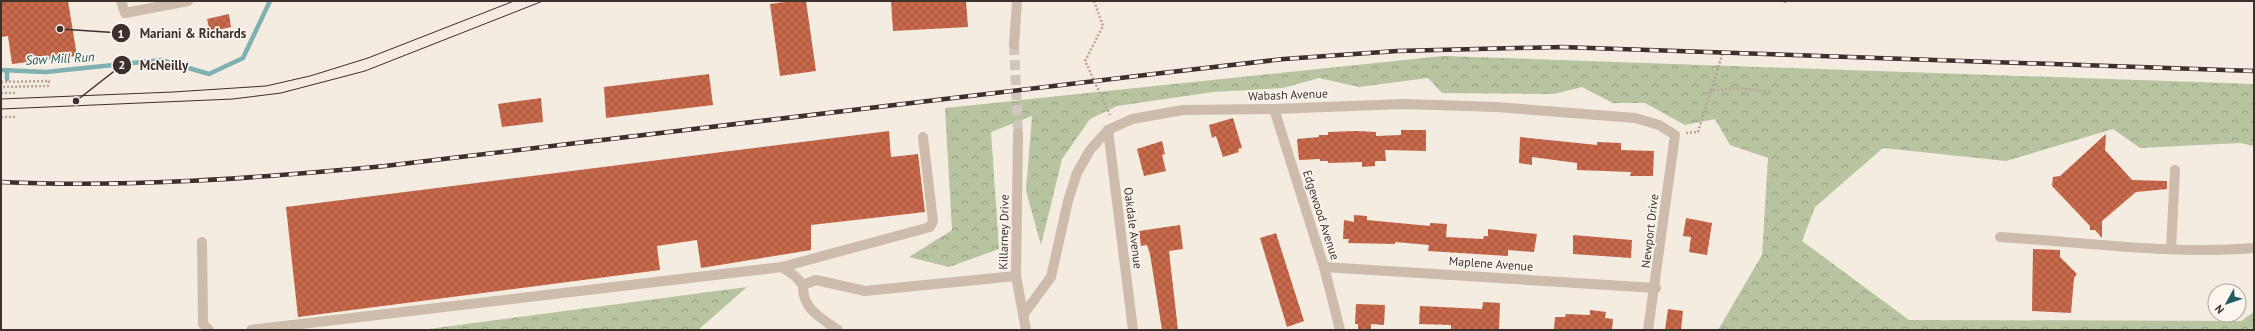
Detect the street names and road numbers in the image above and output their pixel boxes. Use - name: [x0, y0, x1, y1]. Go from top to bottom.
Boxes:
- street label: Wabash Avenue: [1248, 86, 1328, 103]
- street label: Edgewood Avenue: [1300, 168, 1343, 262]
- street label: Oakdale Avenue: [1121, 186, 1146, 270]
- street label: Newport Drive: [1638, 193, 1661, 269]
- street label: Killarney Drive: [995, 194, 1012, 270]
- street label: Maplene Avenue: [1448, 253, 1534, 274]

